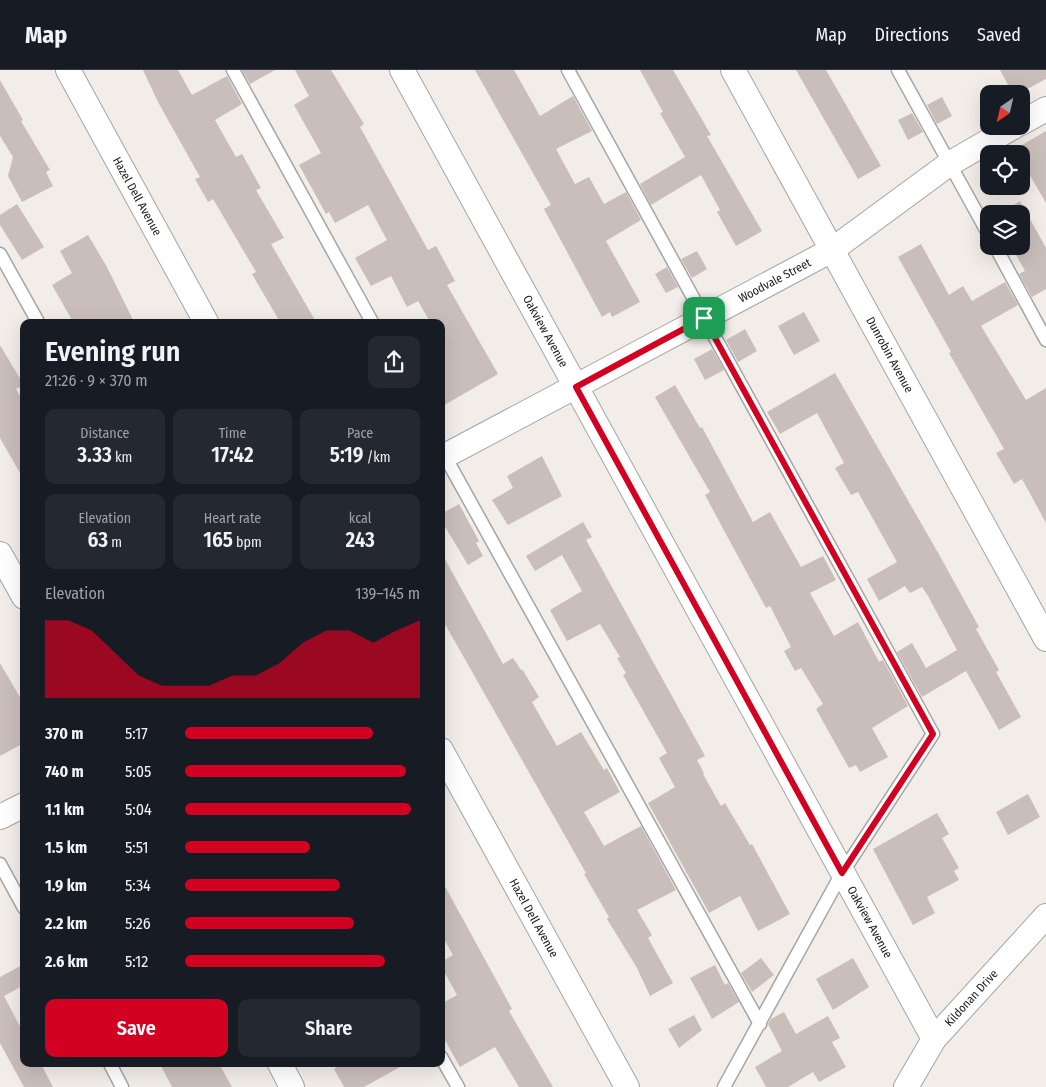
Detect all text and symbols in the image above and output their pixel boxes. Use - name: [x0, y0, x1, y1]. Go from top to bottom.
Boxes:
- text: Map: [25, 21, 67, 49]
- text: Map: [815, 24, 847, 46]
- text: Directions: [875, 24, 949, 46]
- text: Saved: [977, 24, 1021, 46]
- north arrow: [980, 85, 1030, 135]
- map controls: [980, 85, 1030, 255]
- button: locate: [980, 145, 1030, 195]
- street label: Hazel Dell Avenue: [110, 154, 164, 238]
- button: layers: [980, 205, 1030, 255]
- street label: Woodvale Street: [736, 255, 814, 306]
- street label: Oakview Avenue: [520, 293, 571, 370]
- pin: [683, 297, 725, 339]
- icon: arrive: [690, 304, 718, 332]
- street label: Dunrobin Avenue: [863, 314, 916, 395]
- text: Evening run: [45, 335, 180, 368]
- button: share: [368, 336, 420, 388]
- text: 21:26 · 9 × 370 m: [45, 371, 148, 390]
- text: Distance: [80, 425, 129, 442]
- text: Time: [219, 425, 246, 442]
- text: Pace: [347, 425, 373, 442]
- text: 3.33: [77, 442, 112, 468]
- text: 17:42: [211, 442, 254, 468]
- text: 5:19: [330, 442, 363, 468]
- text: km: [112, 449, 132, 466]
- text: /km: [363, 449, 391, 466]
- text: Elevation: [78, 510, 131, 527]
- text: Heart rate: [204, 510, 261, 527]
- text: kcal: [349, 510, 371, 527]
- text: 63: [88, 527, 108, 553]
- text: 165: [203, 527, 233, 553]
- text: 243: [345, 527, 375, 553]
- text: m: [108, 534, 122, 551]
- text: bpm: [233, 534, 262, 551]
- text: Elevation: [45, 584, 105, 603]
- text: 139–145 m: [355, 584, 420, 603]
- text: 370 m: [45, 724, 83, 743]
- text: 5:17: [125, 724, 148, 743]
- text: 740 m: [45, 762, 84, 781]
- text: 5:05: [125, 762, 151, 781]
- text: 1.1 km: [45, 800, 84, 819]
- text: 5:04: [125, 800, 152, 819]
- text: 1.5 km: [45, 838, 87, 857]
- text: 5:51: [125, 838, 149, 857]
- text: 1.9 km: [45, 876, 87, 895]
- text: 5:34: [125, 876, 151, 895]
- street label: Hazel Dell Avenue: [506, 876, 561, 960]
- street label: Oakview Avenue: [844, 884, 895, 961]
- text: 2.2 km: [45, 914, 87, 933]
- text: 5:26: [125, 914, 151, 933]
- text: 2.6 km: [45, 952, 88, 971]
- text: 5:12: [125, 952, 148, 971]
- street label: Kildonan Drive: [942, 967, 1001, 1029]
- button: Save: [45, 999, 228, 1057]
- button: Share: [238, 999, 420, 1057]

